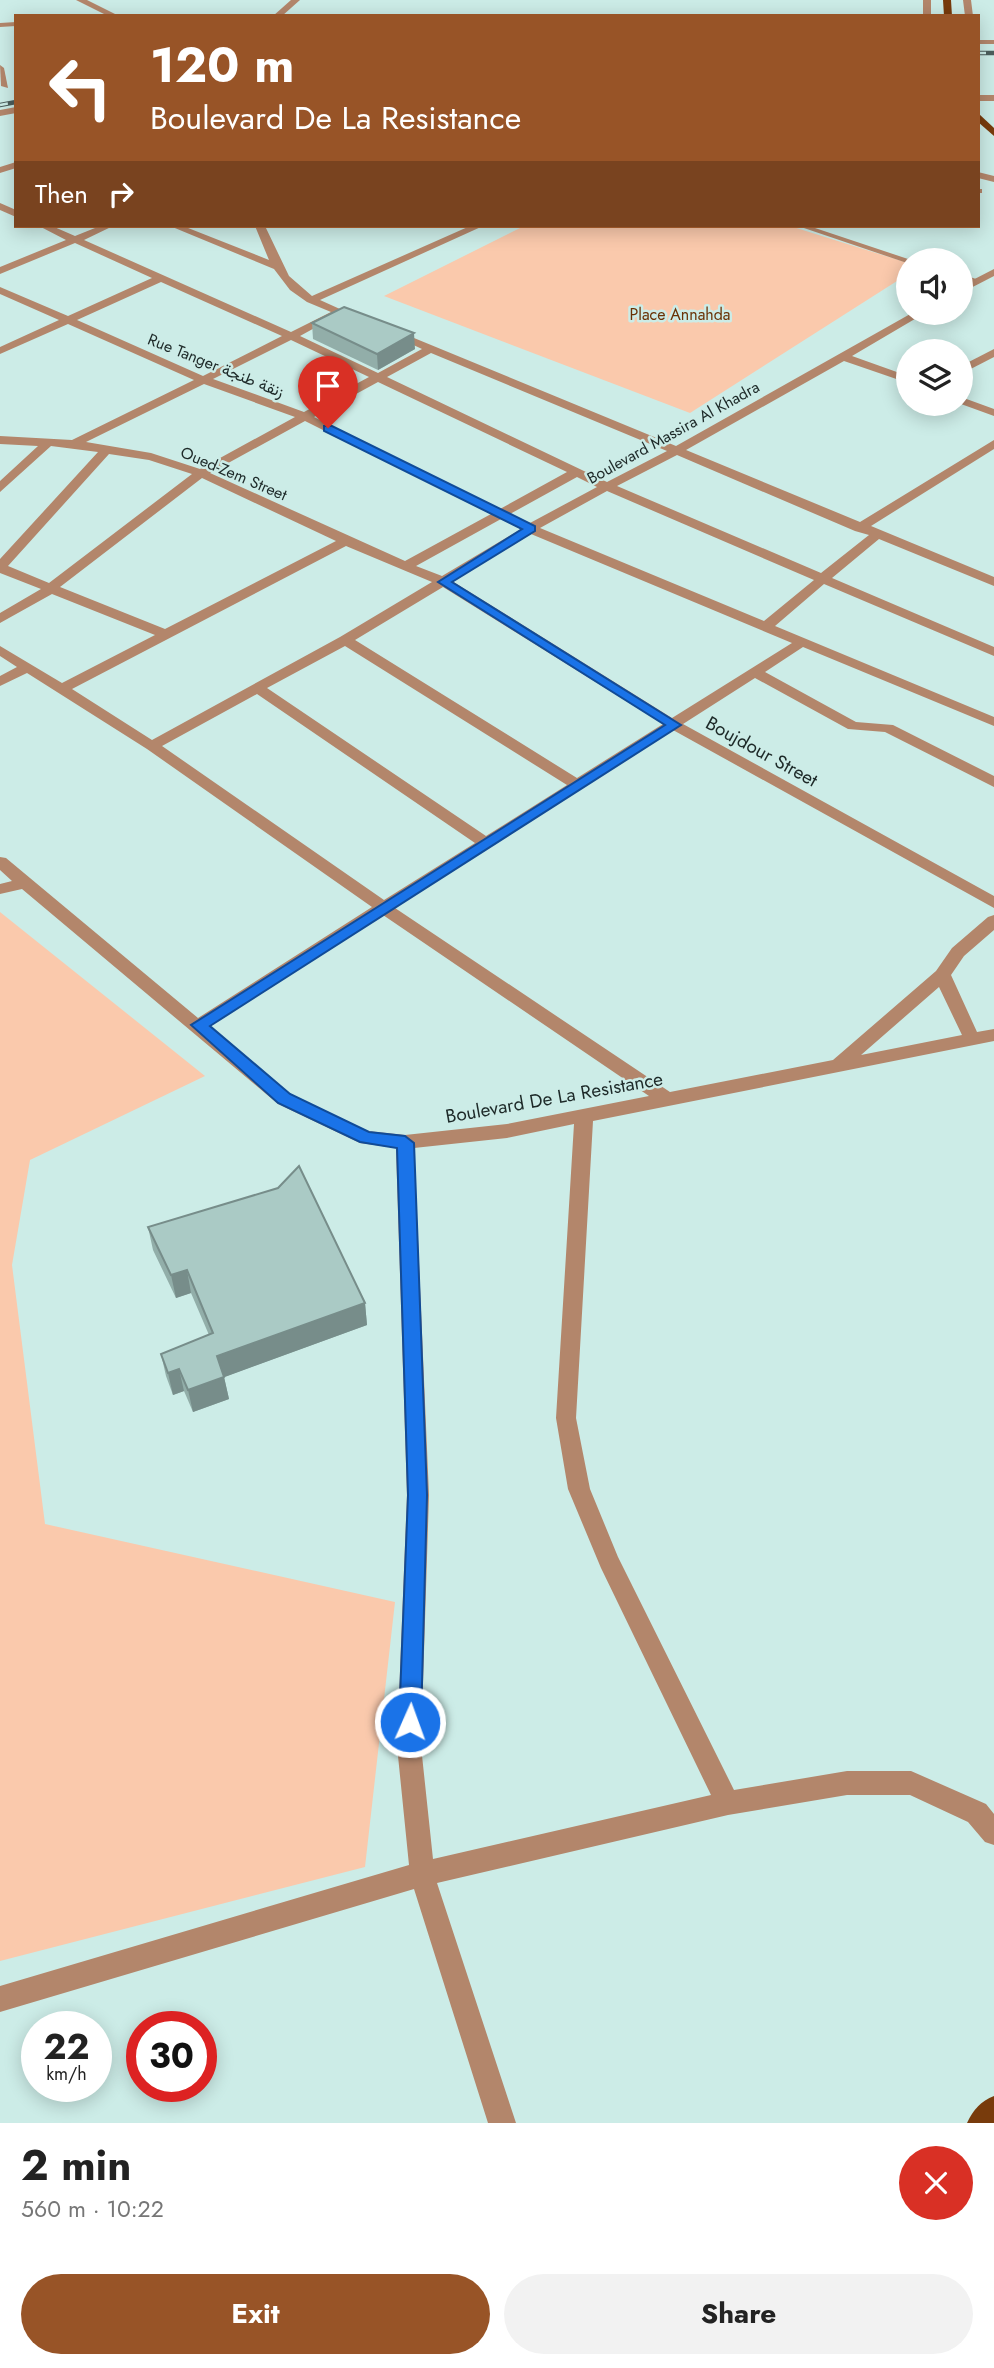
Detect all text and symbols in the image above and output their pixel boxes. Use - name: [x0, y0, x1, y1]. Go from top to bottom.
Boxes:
- text: 120 m: [150, 30, 294, 100]
- icon: left: [35, 42, 126, 133]
- text: Boulevard De La Resistance: [150, 95, 521, 141]
- text: Then: [35, 175, 88, 213]
- icon: right: [102, 175, 140, 213]
- map controls: [896, 248, 973, 416]
- button: sound: [896, 248, 973, 325]
- park label: Place Annahda: [629, 303, 731, 326]
- street label: Rue Tanger زنقة طنجة: [144, 328, 287, 403]
- button: layers: [896, 339, 973, 416]
- pin: [298, 356, 358, 428]
- icon: arrive: [309, 367, 347, 405]
- street label: Boulevard Massira Al Khadra: [583, 375, 764, 490]
- street label: Oued-Zem Street: [177, 441, 291, 506]
- street label: Boujdour Street: [701, 709, 823, 794]
- street label: Boulevard De La Resistance: [443, 1065, 665, 1130]
- position arrow: [373, 1685, 447, 1759]
- speed limit sign: 30: [126, 2011, 217, 2102]
- text: 22: [44, 2022, 89, 2072]
- text: km/h: [46, 2061, 87, 2087]
- text: 2 min: [21, 2135, 131, 2196]
- button: close: [899, 2146, 973, 2220]
- text: 560 m · 10:22: [21, 2192, 164, 2226]
- button: Exit: [21, 2274, 490, 2354]
- button: Share: [504, 2274, 973, 2354]

